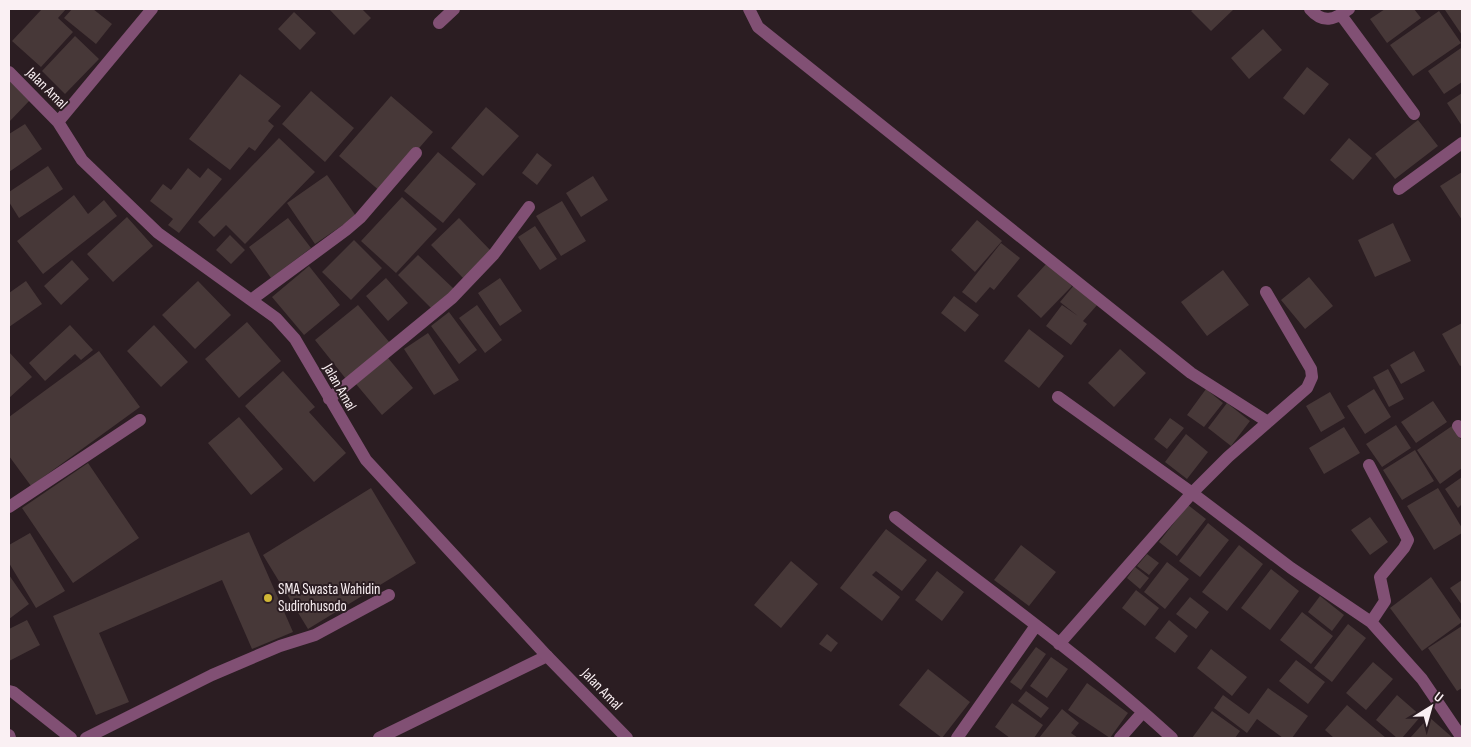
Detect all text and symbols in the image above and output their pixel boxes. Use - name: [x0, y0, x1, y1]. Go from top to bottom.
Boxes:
- street label: Jalan Amal: [21, 63, 71, 113]
- street label: Jalan Amal: [318, 359, 361, 414]
- place label: SMA Swasta Wahidin Sudirohusodo: [278, 580, 380, 616]
- marker: SMA Swasta Wahidin Sudirohusodo: [262, 592, 274, 604]
- street label: Jalan Amal: [576, 664, 626, 714]
- north arrow: [1406, 682, 1456, 732]
- text: U: [1430, 688, 1447, 706]

